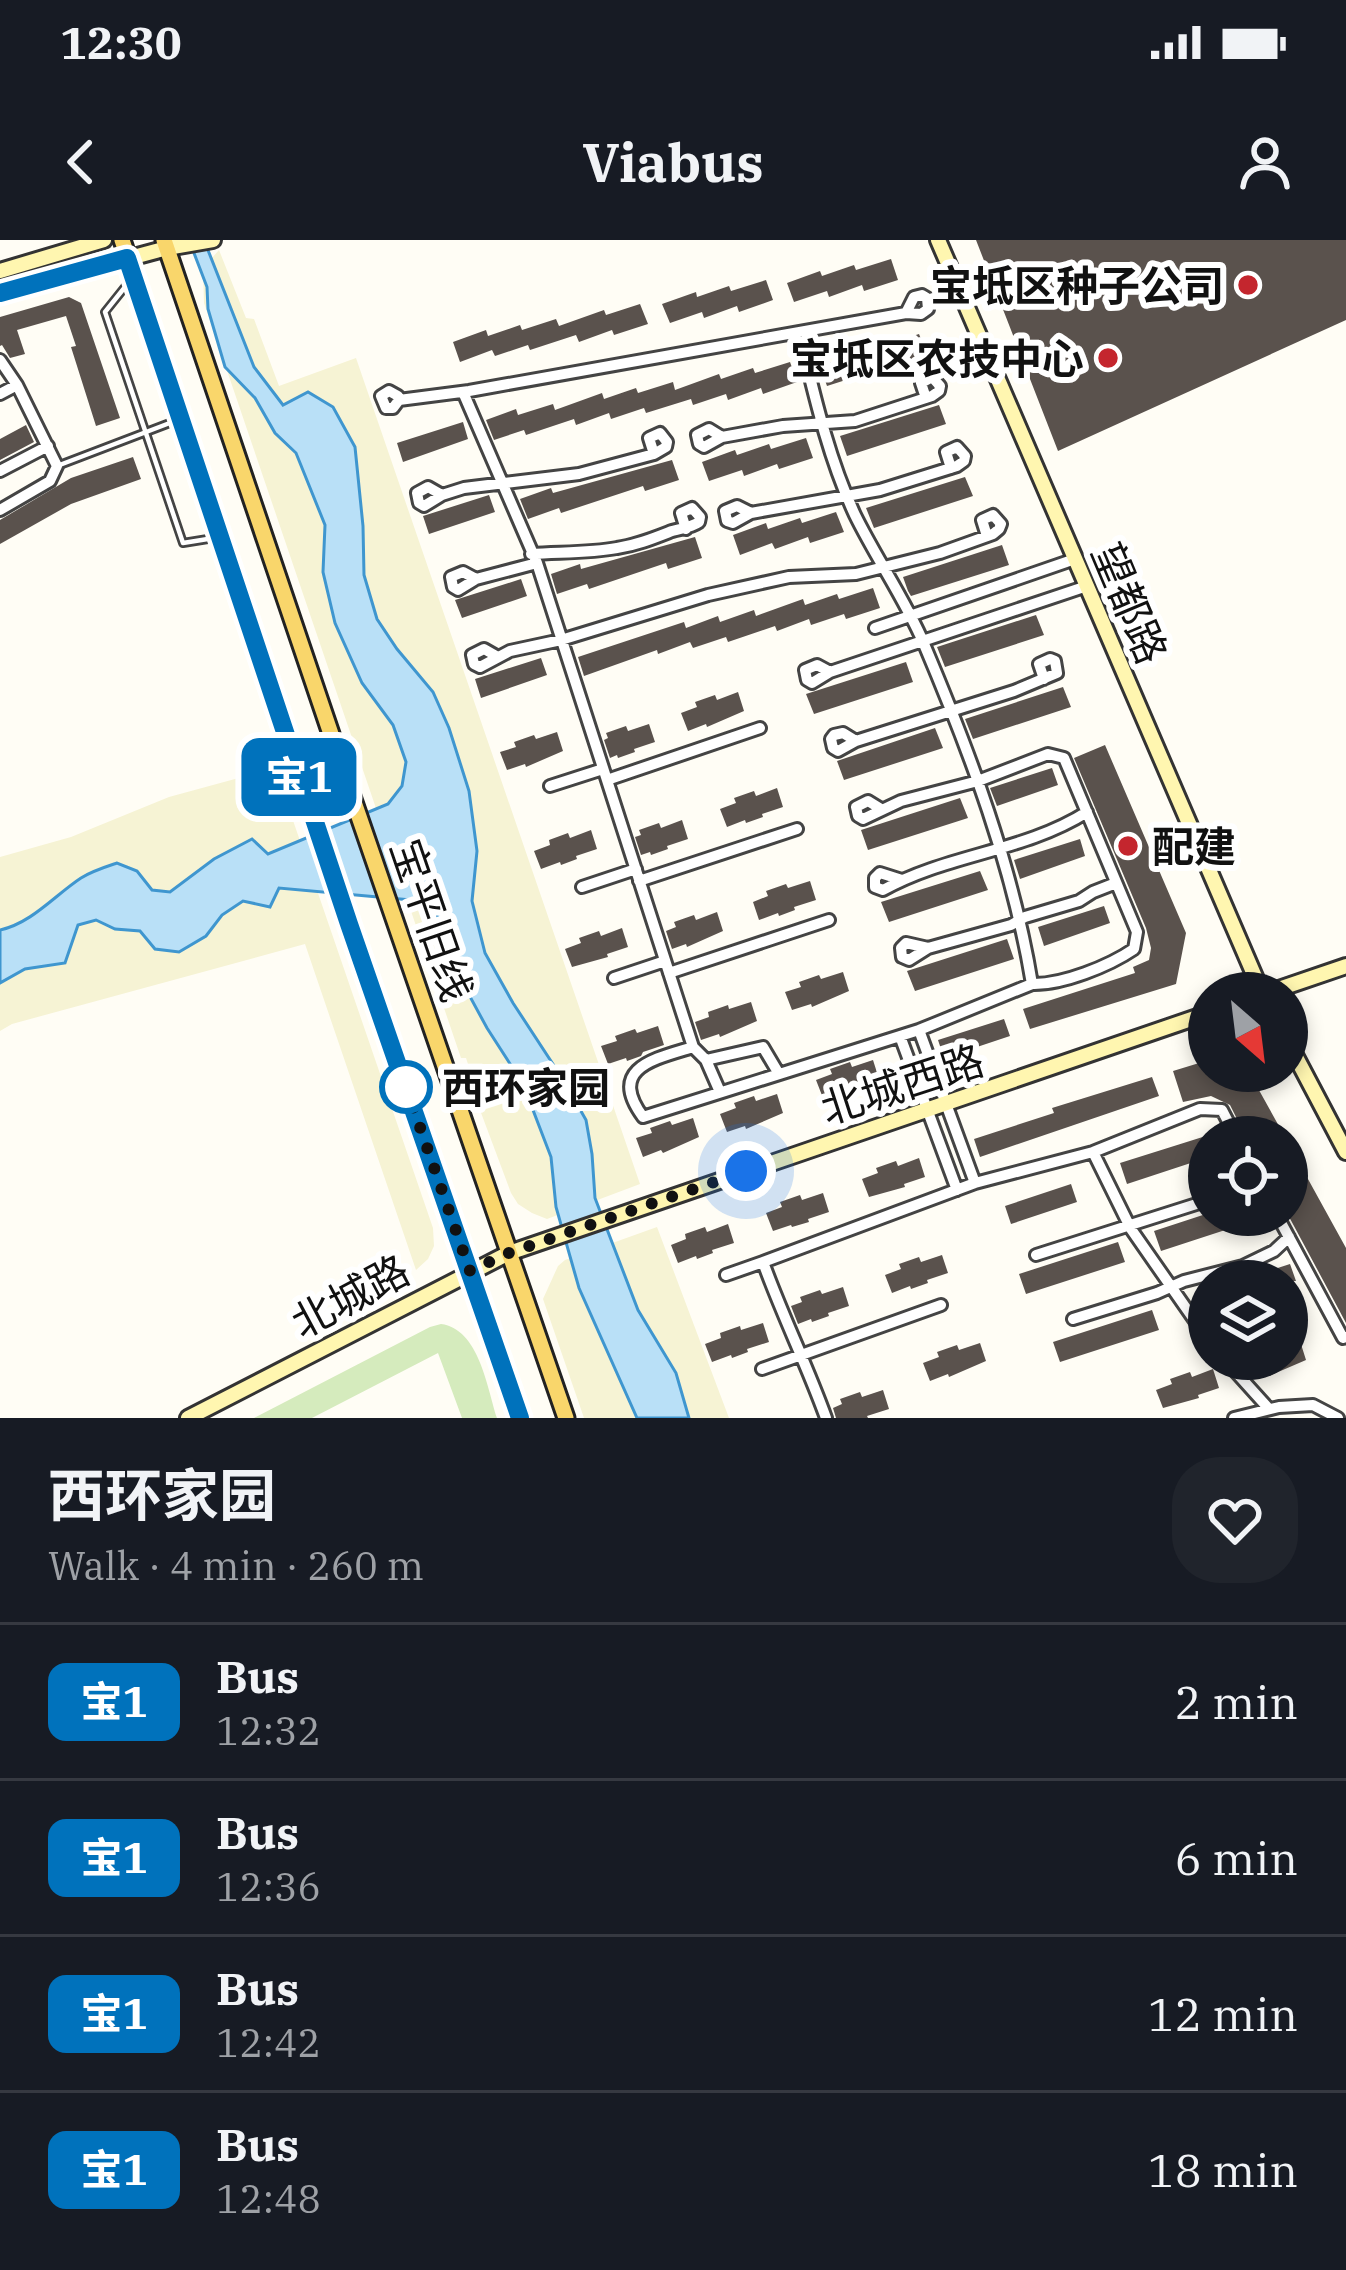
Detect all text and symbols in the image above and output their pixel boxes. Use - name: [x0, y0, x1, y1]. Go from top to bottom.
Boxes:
- text: 12:30: [60, 13, 182, 71]
- text: Viabus: [582, 127, 764, 197]
- icon: back: [48, 129, 114, 195]
- icon: person: [1232, 129, 1298, 195]
- place label: 宝坻区种子公司: [930, 258, 1224, 313]
- marker: 宝坻区种子公司: [1235, 272, 1261, 298]
- place label: 宝坻区农技中心: [790, 331, 1084, 386]
- marker: 宝坻区农技中心: [1095, 345, 1121, 371]
- street label: 望都路: [1080, 534, 1180, 672]
- line badge: 宝1: [245, 738, 353, 816]
- text: 宝1: [265, 749, 333, 804]
- place label: 配建: [1152, 819, 1236, 874]
- street label: 宝平旧线: [379, 832, 485, 1008]
- marker: 配建: [1115, 833, 1141, 859]
- north arrow: [1188, 972, 1308, 1092]
- map controls: [1188, 972, 1308, 1380]
- street label: 北城西路: [814, 1032, 990, 1136]
- place label: 西环家园: [442, 1060, 610, 1115]
- marker: 西环家园: [381, 1062, 431, 1112]
- button: locate: [1188, 1116, 1308, 1236]
- your location: [716, 1141, 776, 1201]
- street label: 北城路: [281, 1242, 419, 1350]
- button: layers: [1188, 1260, 1308, 1380]
- button: heart: [1172, 1457, 1298, 1583]
- text: 西环家园: [48, 1458, 276, 1532]
- text: Walk · 4 min · 260 m: [48, 1540, 424, 1591]
- text: Bus: [216, 1647, 299, 1705]
- text: 2 min: [1175, 1673, 1298, 1731]
- text: 宝1: [80, 1674, 148, 1729]
- text: 12:32: [216, 1705, 321, 1756]
- text: Bus: [216, 1803, 299, 1861]
- text: 6 min: [1175, 1829, 1298, 1887]
- text: 宝1: [80, 1830, 148, 1885]
- text: 12:36: [216, 1861, 321, 1912]
- text: Bus: [216, 1959, 299, 2017]
- text: 12 min: [1148, 1985, 1298, 2043]
- text: 宝1: [80, 1986, 148, 2041]
- text: 12:42: [216, 2017, 321, 2068]
- text: Bus: [216, 2115, 299, 2173]
- text: 18 min: [1148, 2141, 1298, 2199]
- text: 宝1: [80, 2142, 148, 2197]
- text: 12:48: [216, 2173, 321, 2224]

